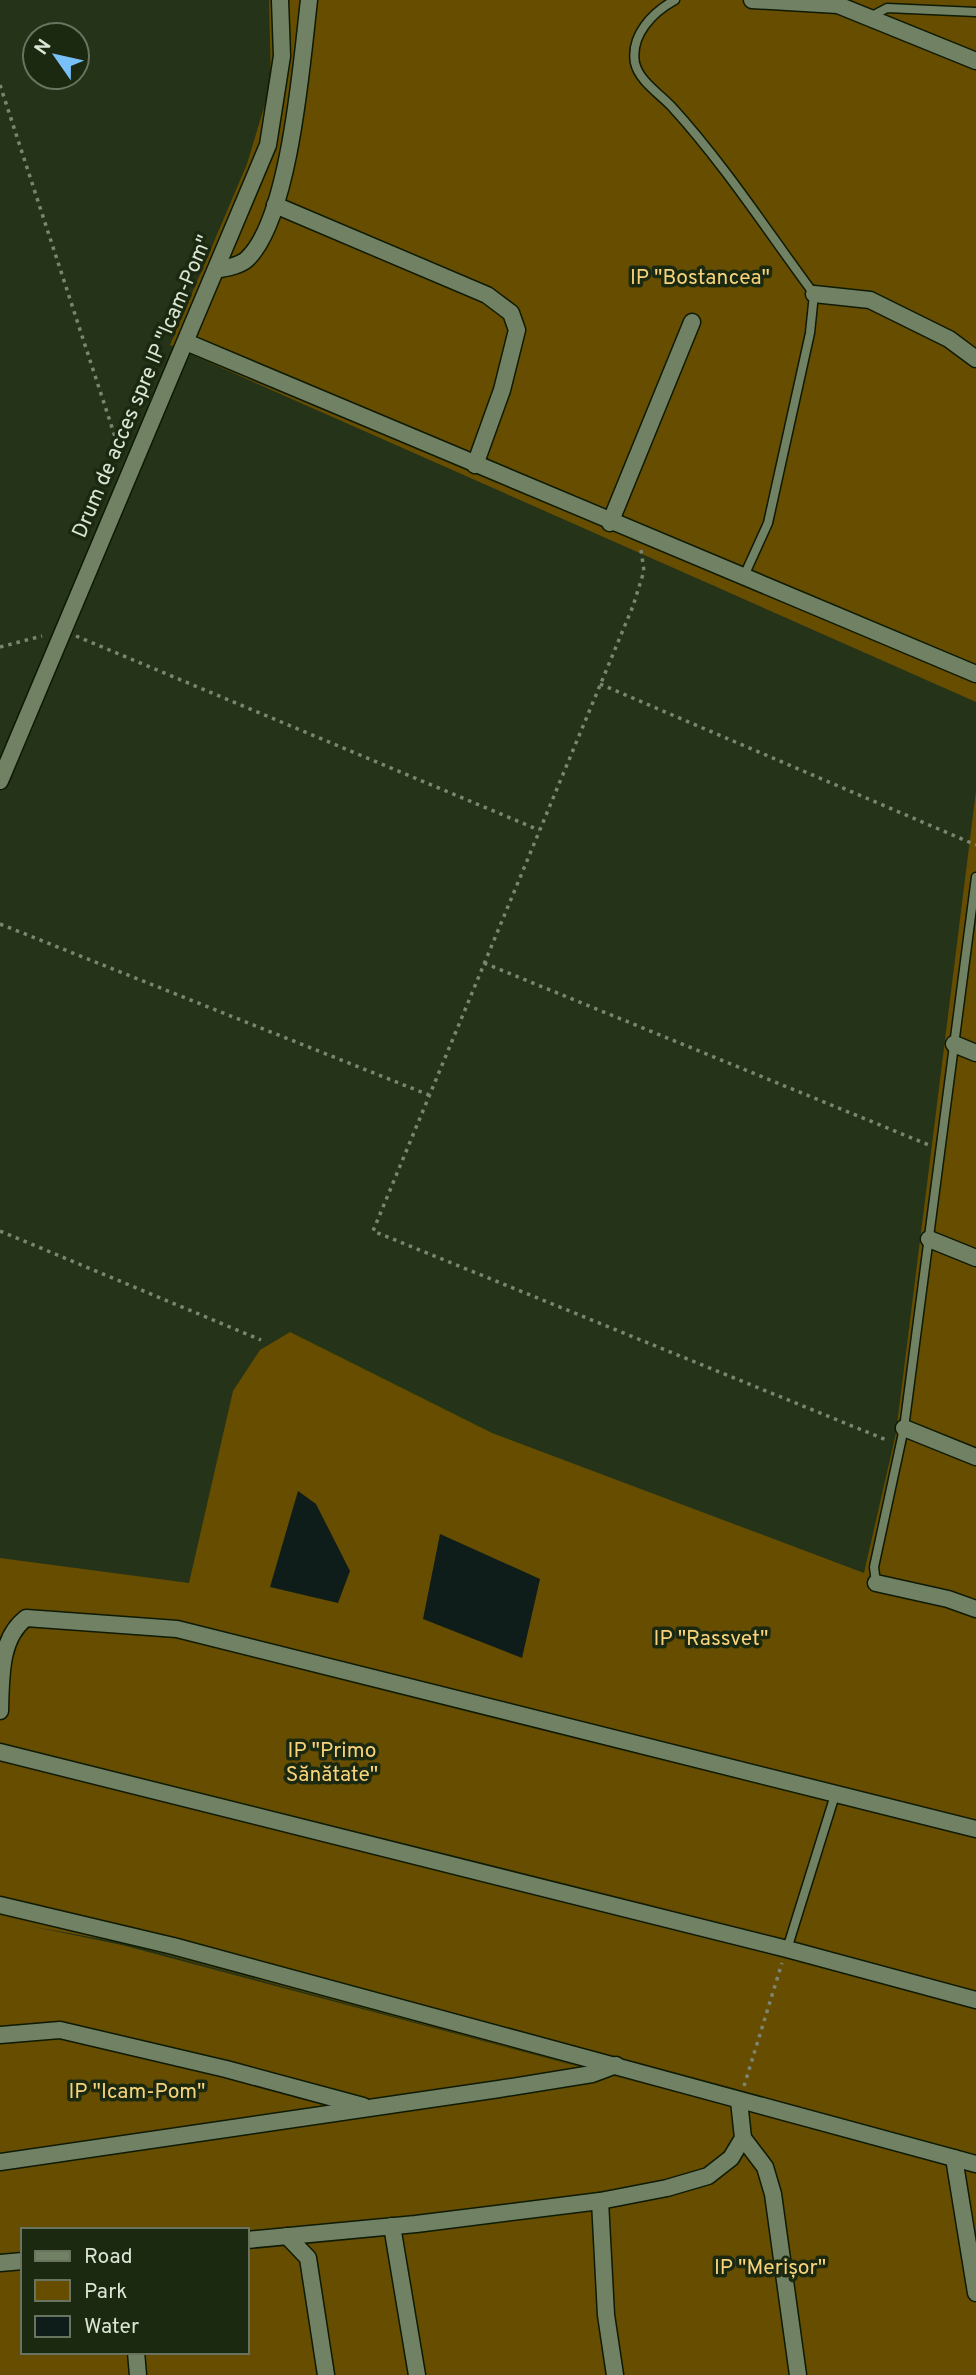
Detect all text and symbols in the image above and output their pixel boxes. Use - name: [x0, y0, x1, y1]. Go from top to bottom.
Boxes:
- north arrow: [21, 21, 91, 91]
- text: N: [30, 35, 57, 60]
- street label: Drum de acces spre IP "Icam-Pom": [67, 232, 219, 542]
- park label: IP "Bostancea": [630, 265, 770, 292]
- park label: IP "Rassvet": [654, 1626, 768, 1653]
- park label: IP "Primo Sănătate": [286, 1738, 378, 1789]
- park label: IP "Icam-Pom": [68, 2079, 206, 2106]
- legend: [21, 2228, 248, 2354]
- text: Road: [84, 2244, 133, 2271]
- park label: IP "Merișor": [714, 2255, 826, 2282]
- text: Park: [84, 2279, 127, 2306]
- text: Water: [84, 2314, 139, 2341]

